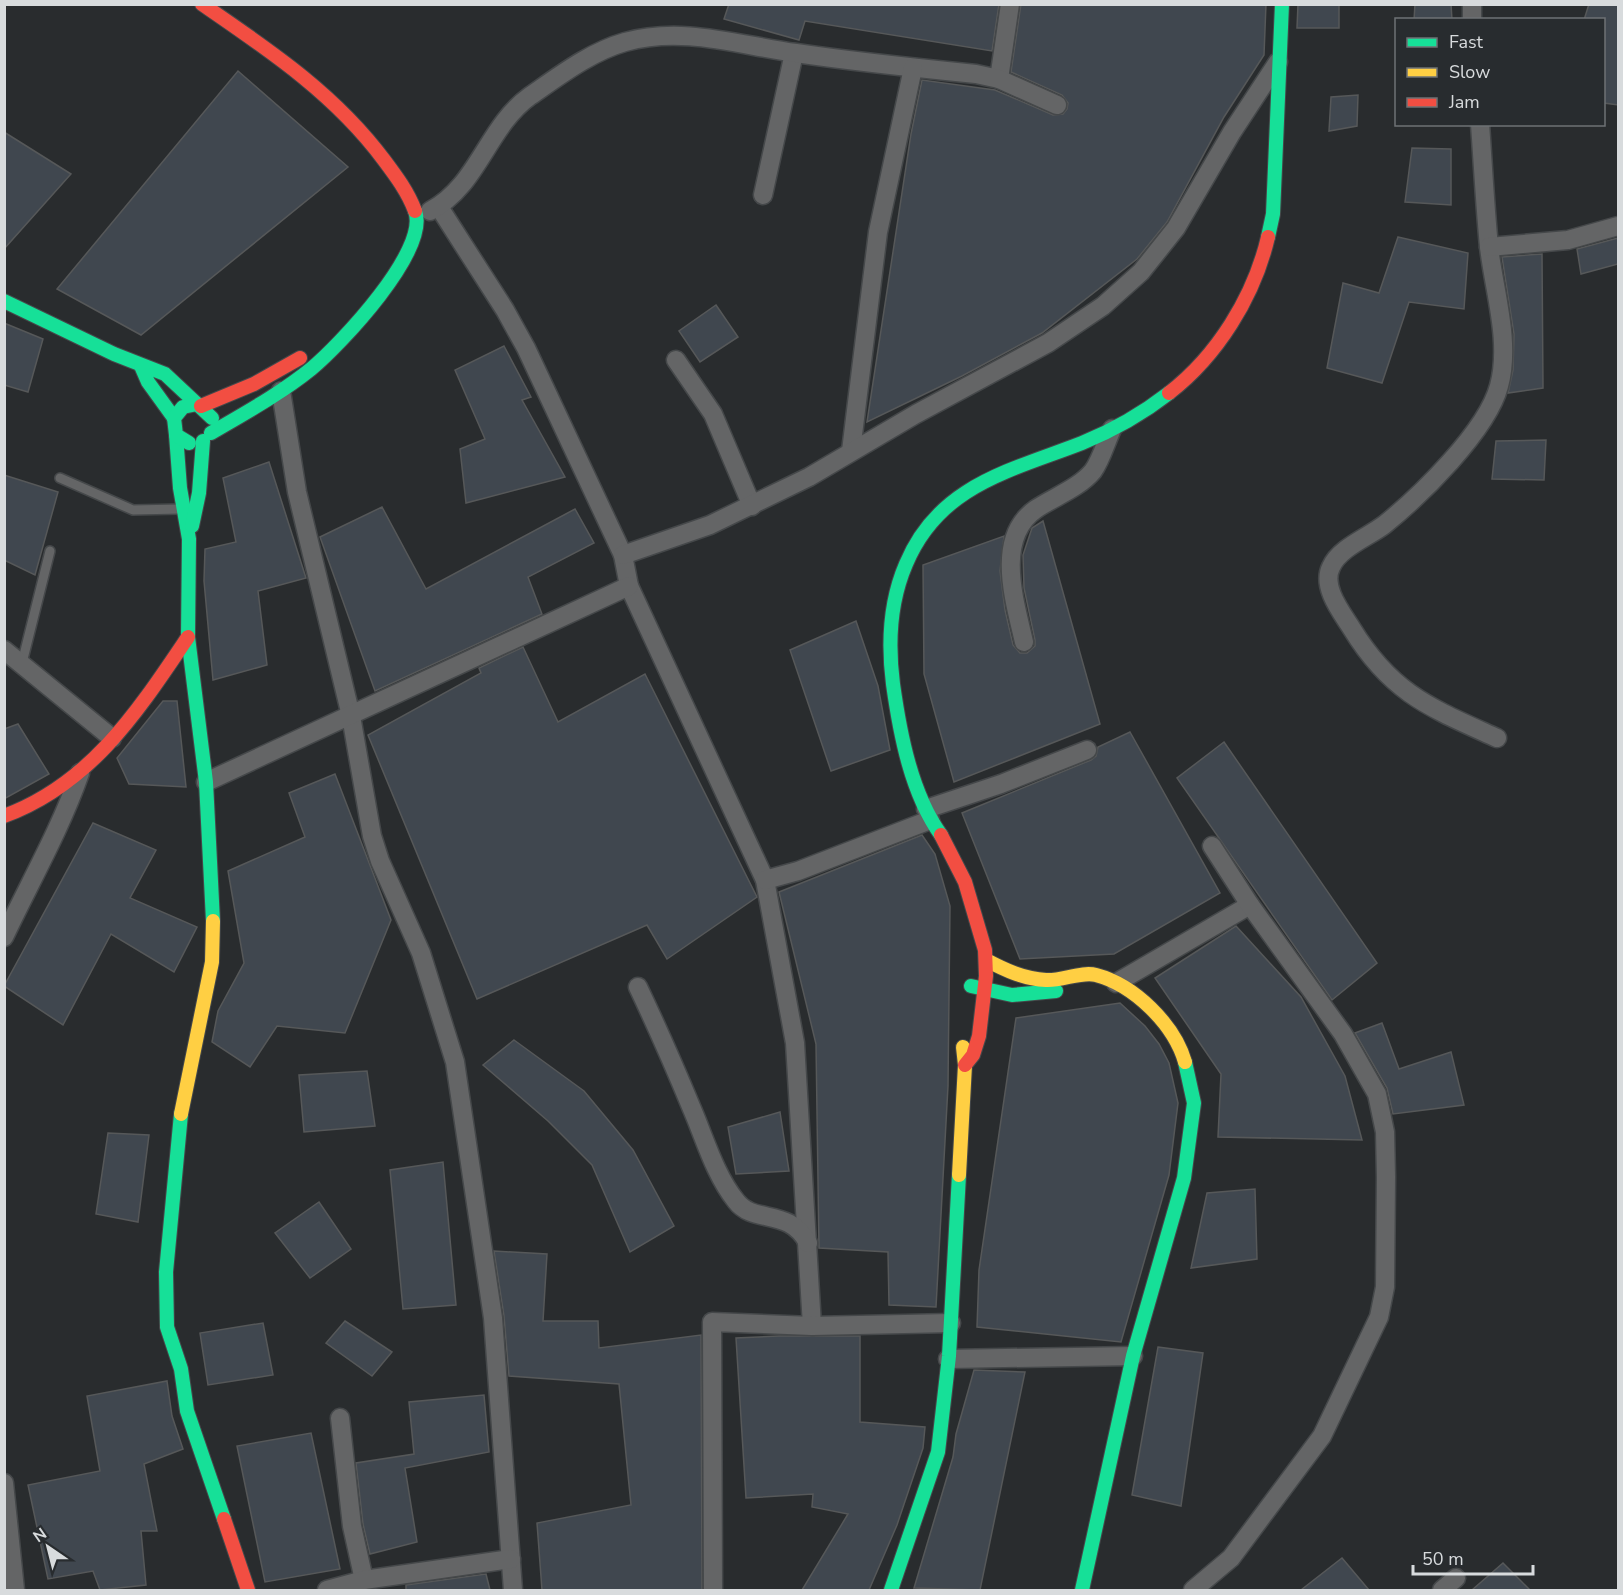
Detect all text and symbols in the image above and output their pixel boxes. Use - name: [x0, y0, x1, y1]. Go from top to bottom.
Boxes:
- legend: [1395, 18, 1605, 126]
- text: Fast: [1449, 30, 1484, 54]
- text: Slow: [1449, 60, 1490, 84]
- text: Jam: [1448, 90, 1480, 114]
- north arrow: [18, 1517, 78, 1577]
- text: N: [29, 1523, 51, 1548]
- scale bar: [1413, 1538, 1533, 1576]
- text: 50 m: [1422, 1547, 1464, 1571]

